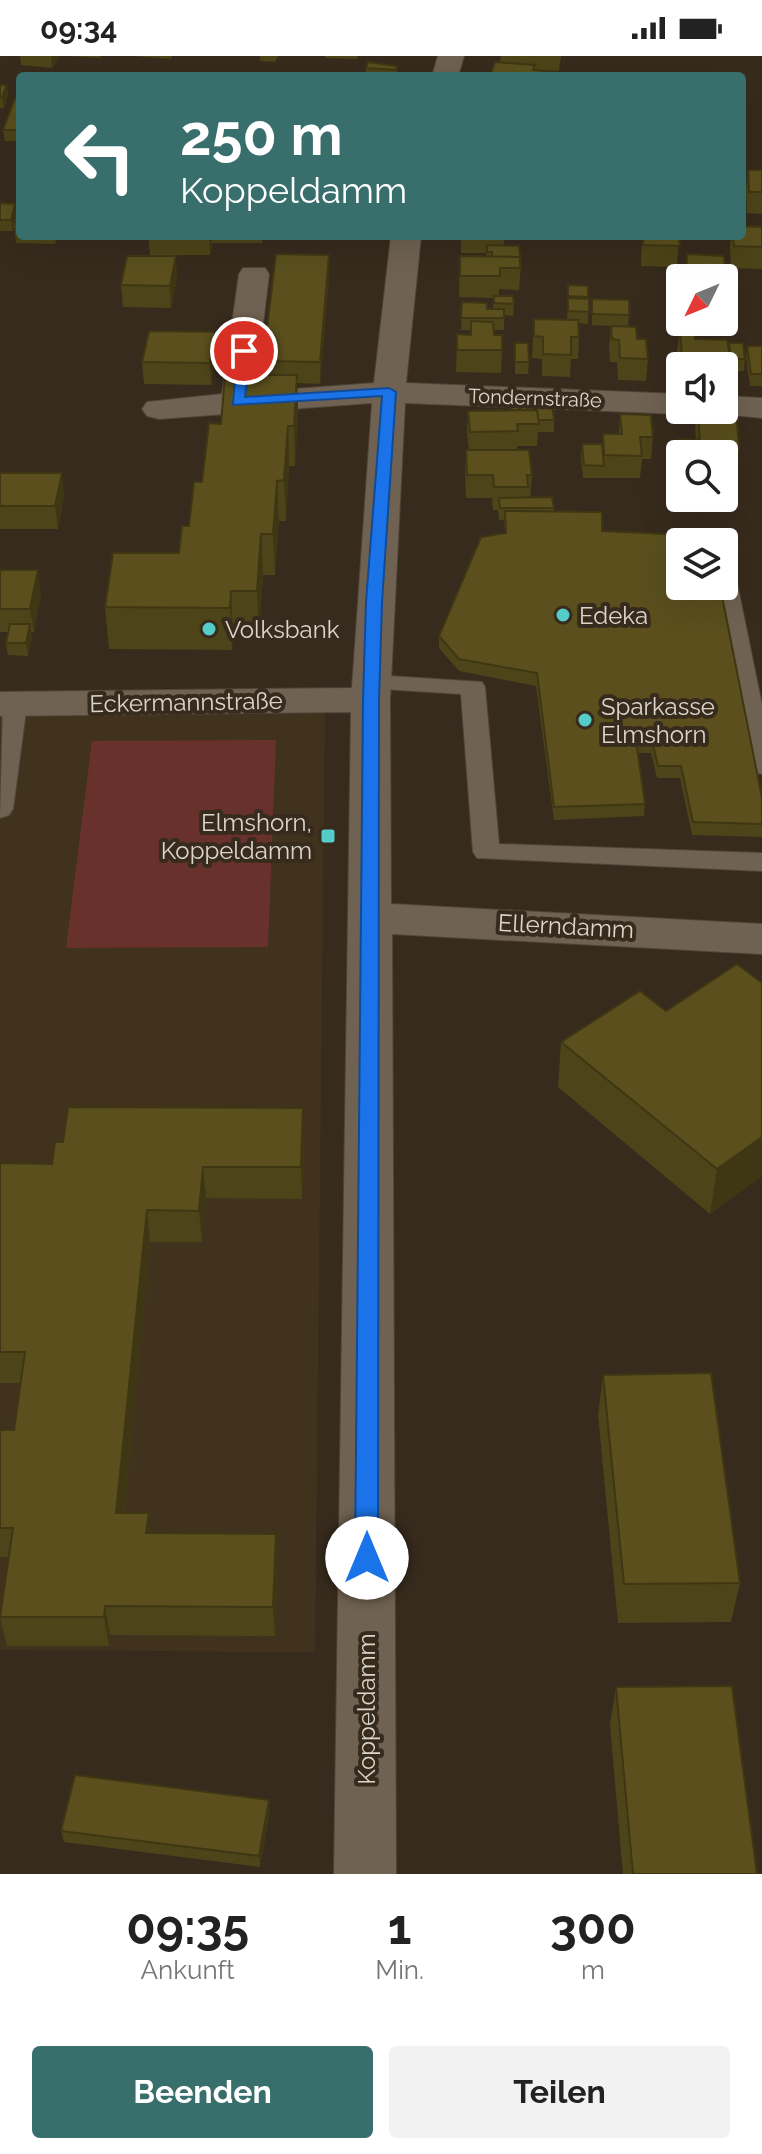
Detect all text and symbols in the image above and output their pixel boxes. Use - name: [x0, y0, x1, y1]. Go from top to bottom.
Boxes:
- text: 09:34: [40, 11, 117, 46]
- text: 250 m: [180, 102, 343, 168]
- icon: left: [48, 104, 152, 208]
- text: Koppeldamm: [180, 169, 407, 211]
- north arrow: [666, 264, 738, 336]
- map controls: [666, 264, 738, 600]
- pin: [210, 317, 278, 385]
- icon: arrive: [222, 329, 266, 373]
- button: sound: [666, 352, 738, 424]
- street label: Tondernstraße: [468, 384, 602, 412]
- button: search: [666, 440, 738, 512]
- button: layers: [666, 528, 738, 600]
- place label: Edeka: [579, 601, 648, 630]
- marker: Edeka: [554, 606, 572, 624]
- place label: Volksbank: [225, 615, 340, 644]
- marker: Volksbank: [200, 620, 218, 638]
- street label: Eckermannstraße: [89, 686, 283, 718]
- place label: Sparkasse Elmshorn: [601, 692, 715, 749]
- marker: Sparkasse Elmshorn: [576, 711, 594, 729]
- place label: Elmshorn, Koppeldamm: [161, 808, 312, 865]
- marker: Elmshorn, Koppeldamm: [319, 827, 337, 845]
- street label: Ellerndamm: [497, 908, 635, 944]
- position arrow: [325, 1516, 409, 1600]
- street label: Koppeldamm: [352, 1633, 381, 1785]
- text: 09:35: [126, 1899, 249, 1955]
- text: 1: [388, 1899, 411, 1955]
- text: 300: [550, 1899, 636, 1955]
- text: Ankunft: [141, 1955, 235, 1985]
- text: Min.: [375, 1955, 424, 1985]
- text: m: [581, 1955, 605, 1985]
- button: Beenden: [32, 2046, 373, 2138]
- button: Teilen: [389, 2046, 730, 2138]

